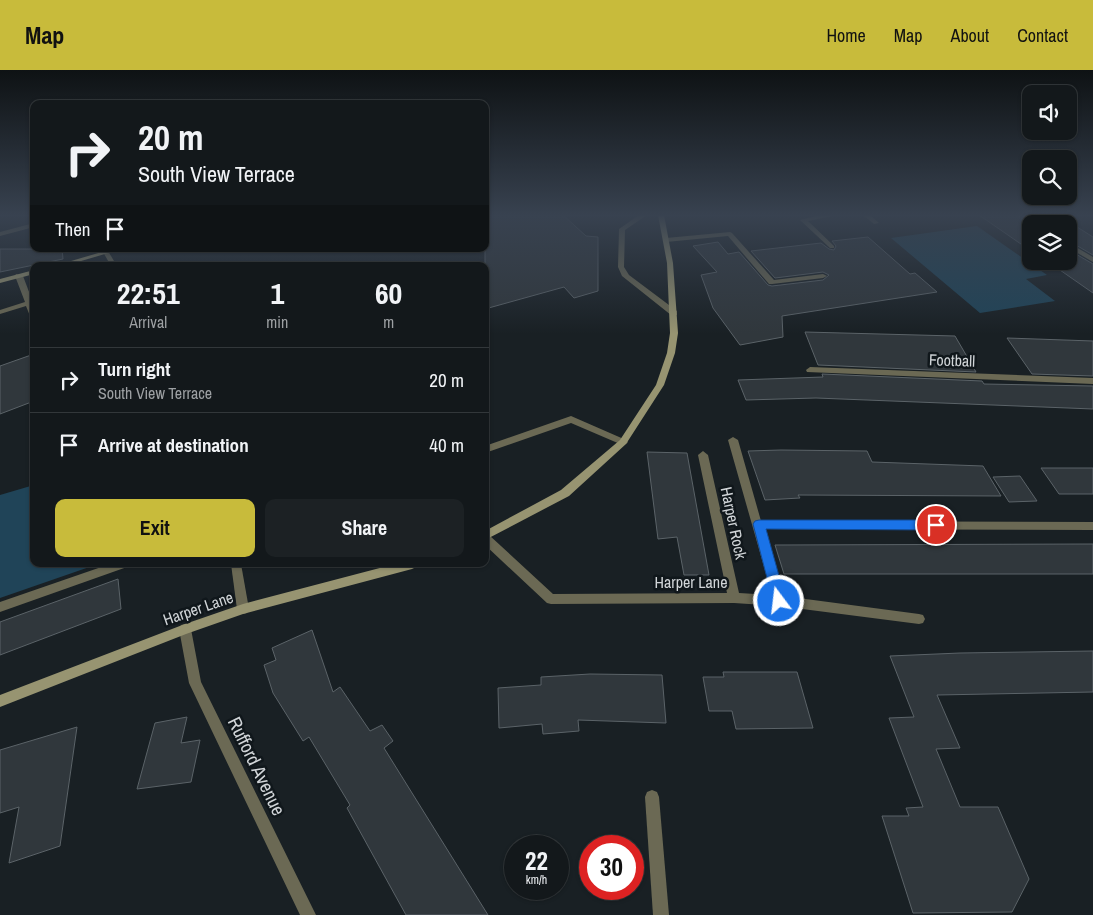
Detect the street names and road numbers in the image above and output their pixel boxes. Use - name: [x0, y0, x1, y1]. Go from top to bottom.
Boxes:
- street label: Football: [929, 348, 975, 372]
- street label: Harper Rock: [716, 485, 753, 562]
- street label: Harper Lane: [655, 571, 727, 593]
- street label: Harper Lane: [160, 586, 236, 630]
- street label: Rufford Avenue: [222, 712, 292, 820]

